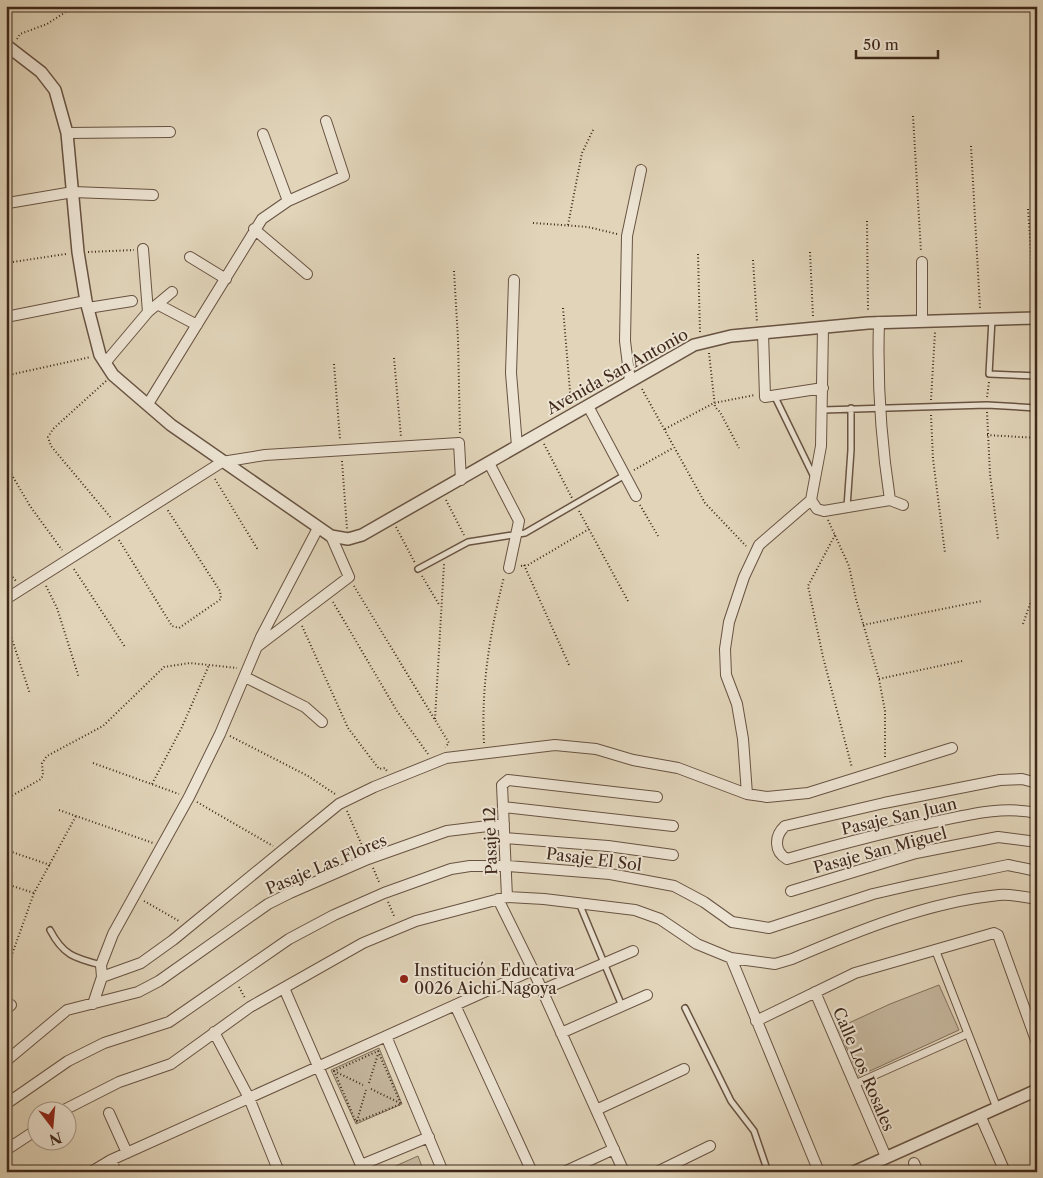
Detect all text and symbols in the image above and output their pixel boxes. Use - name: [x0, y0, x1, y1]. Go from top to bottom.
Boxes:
- scale bar: [856, 28, 938, 60]
- text: 50 m: [863, 35, 899, 54]
- street label: Avenida San Antonio: [542, 324, 691, 419]
- street label: Pasaje San Juan: [839, 793, 959, 839]
- street label: Pasaje 12: [479, 807, 501, 875]
- street label: Pasaje San Miguel: [811, 823, 949, 877]
- street label: Pasaje Las Flores: [262, 829, 390, 899]
- street label: Pasaje El Sol: [545, 843, 643, 875]
- place label: Institución Educativa 0026 Aichi Nagoya: [414, 960, 575, 998]
- marker: Institución Educativa 0026 Aichi Nagoya: [398, 973, 410, 985]
- street label: Calle Los Rosales: [829, 1004, 899, 1134]
- north arrow: [28, 1100, 78, 1150]
- text: N: [47, 1128, 64, 1149]

